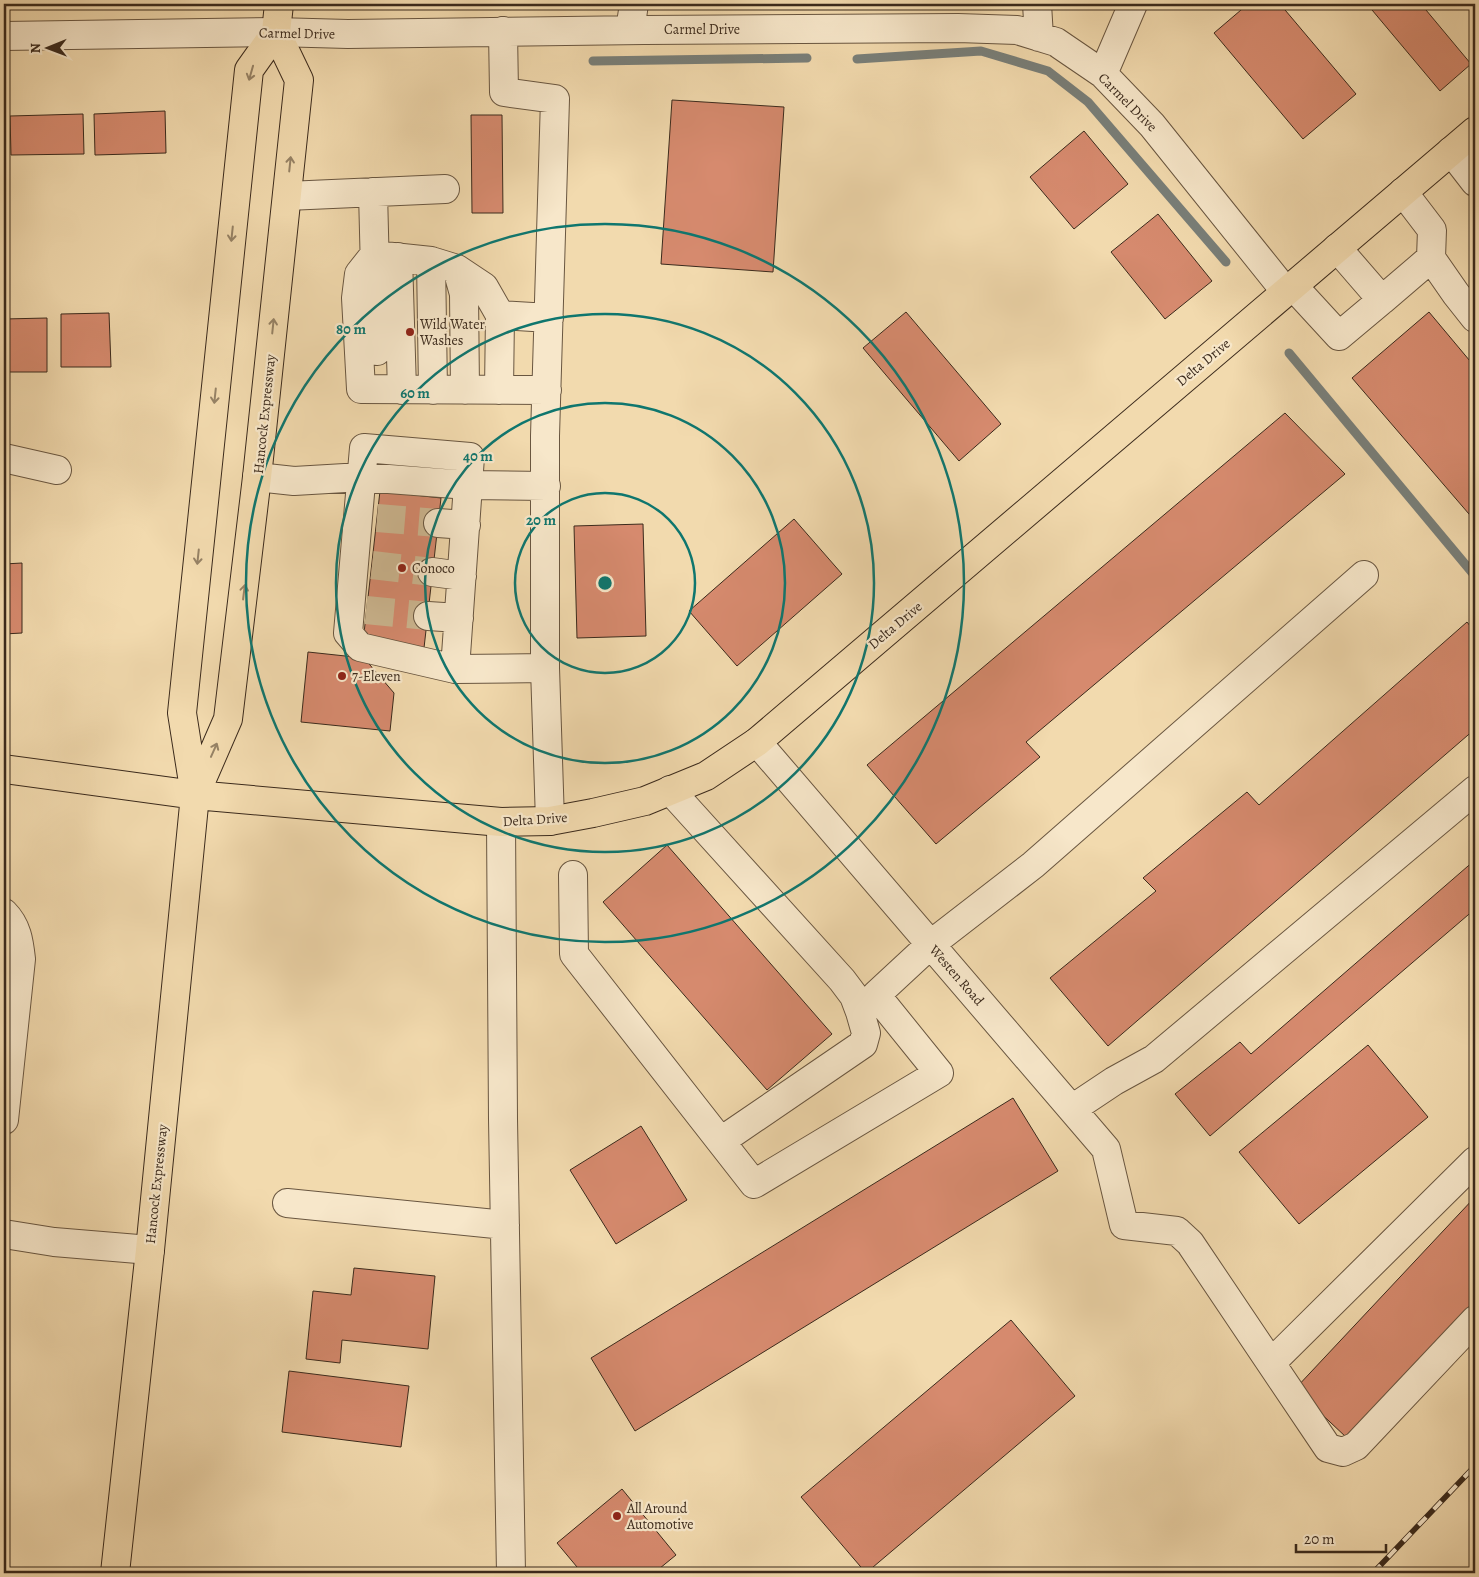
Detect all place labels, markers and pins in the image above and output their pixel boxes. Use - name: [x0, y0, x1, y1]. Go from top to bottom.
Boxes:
- place label: Wild Water Washes: [419, 315, 485, 350]
- marker: Wild Water Washes: [404, 326, 416, 338]
- place label: Conoco: [412, 559, 455, 578]
- marker: Conoco: [396, 562, 408, 574]
- centre of rings: [596, 574, 614, 592]
- place label: 7-Eleven: [352, 667, 401, 686]
- marker: 7-Eleven: [336, 670, 348, 682]
- place label: All Around Automotive: [626, 1499, 694, 1534]
- marker: All Around Automotive: [611, 1510, 623, 1522]

